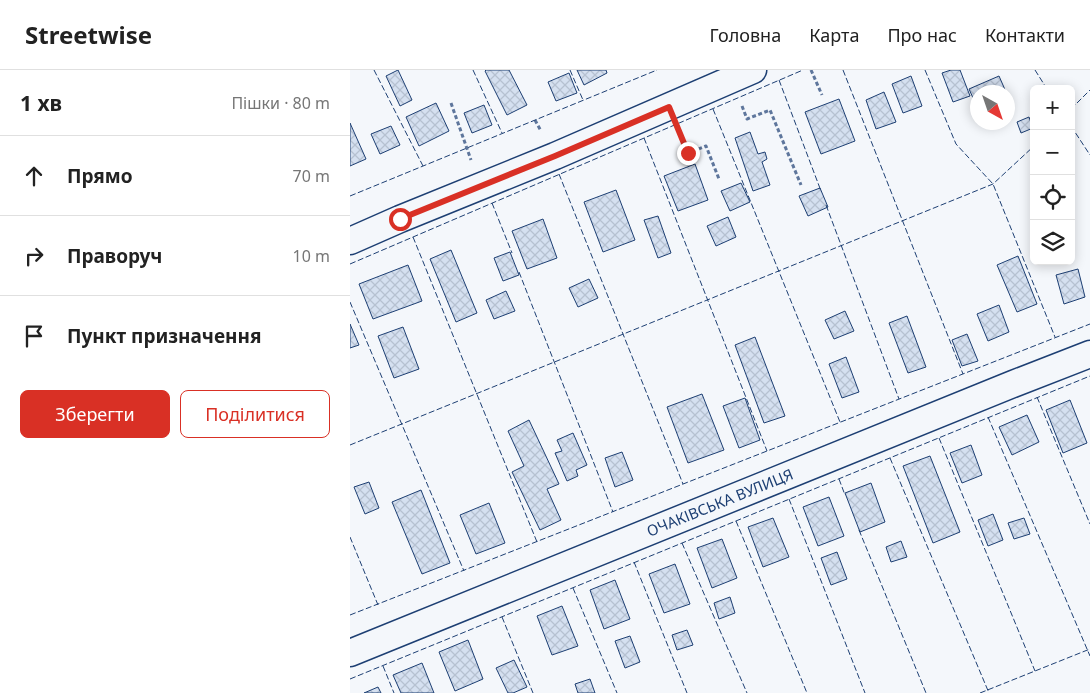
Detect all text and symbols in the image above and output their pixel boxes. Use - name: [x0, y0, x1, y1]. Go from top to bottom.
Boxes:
- text: Streetwise: [25, 18, 152, 51]
- text: Головна: [710, 23, 781, 47]
- text: Карта: [809, 23, 859, 47]
- text: Про нас: [887, 23, 957, 47]
- text: Контакти: [985, 23, 1065, 47]
- north arrow: [970, 85, 1015, 130]
- map controls: [1030, 85, 1075, 265]
- button: +: [1030, 85, 1075, 130]
- text: 1 хв: [20, 89, 62, 117]
- text: Пішки · 80 m: [231, 92, 330, 114]
- button: −: [1030, 130, 1075, 175]
- route end: [677, 142, 700, 165]
- icon: ahead: [20, 162, 48, 190]
- text: Прямо: [67, 163, 133, 189]
- text: 70 m: [293, 165, 330, 187]
- button: locate: [1030, 175, 1075, 220]
- route start: [389, 208, 412, 231]
- button: layers: [1030, 220, 1075, 265]
- icon: right: [20, 242, 48, 270]
- text: Праворуч: [67, 243, 162, 269]
- text: 10 m: [293, 245, 330, 267]
- icon: arrive: [20, 322, 48, 350]
- text: Пункт призначення: [67, 323, 261, 349]
- button: Зберегти: [20, 390, 170, 438]
- button: Поділитися: [180, 390, 330, 438]
- street label: ОЧАКІВСЬКА ВУЛИЦЯ: [643, 464, 796, 541]

